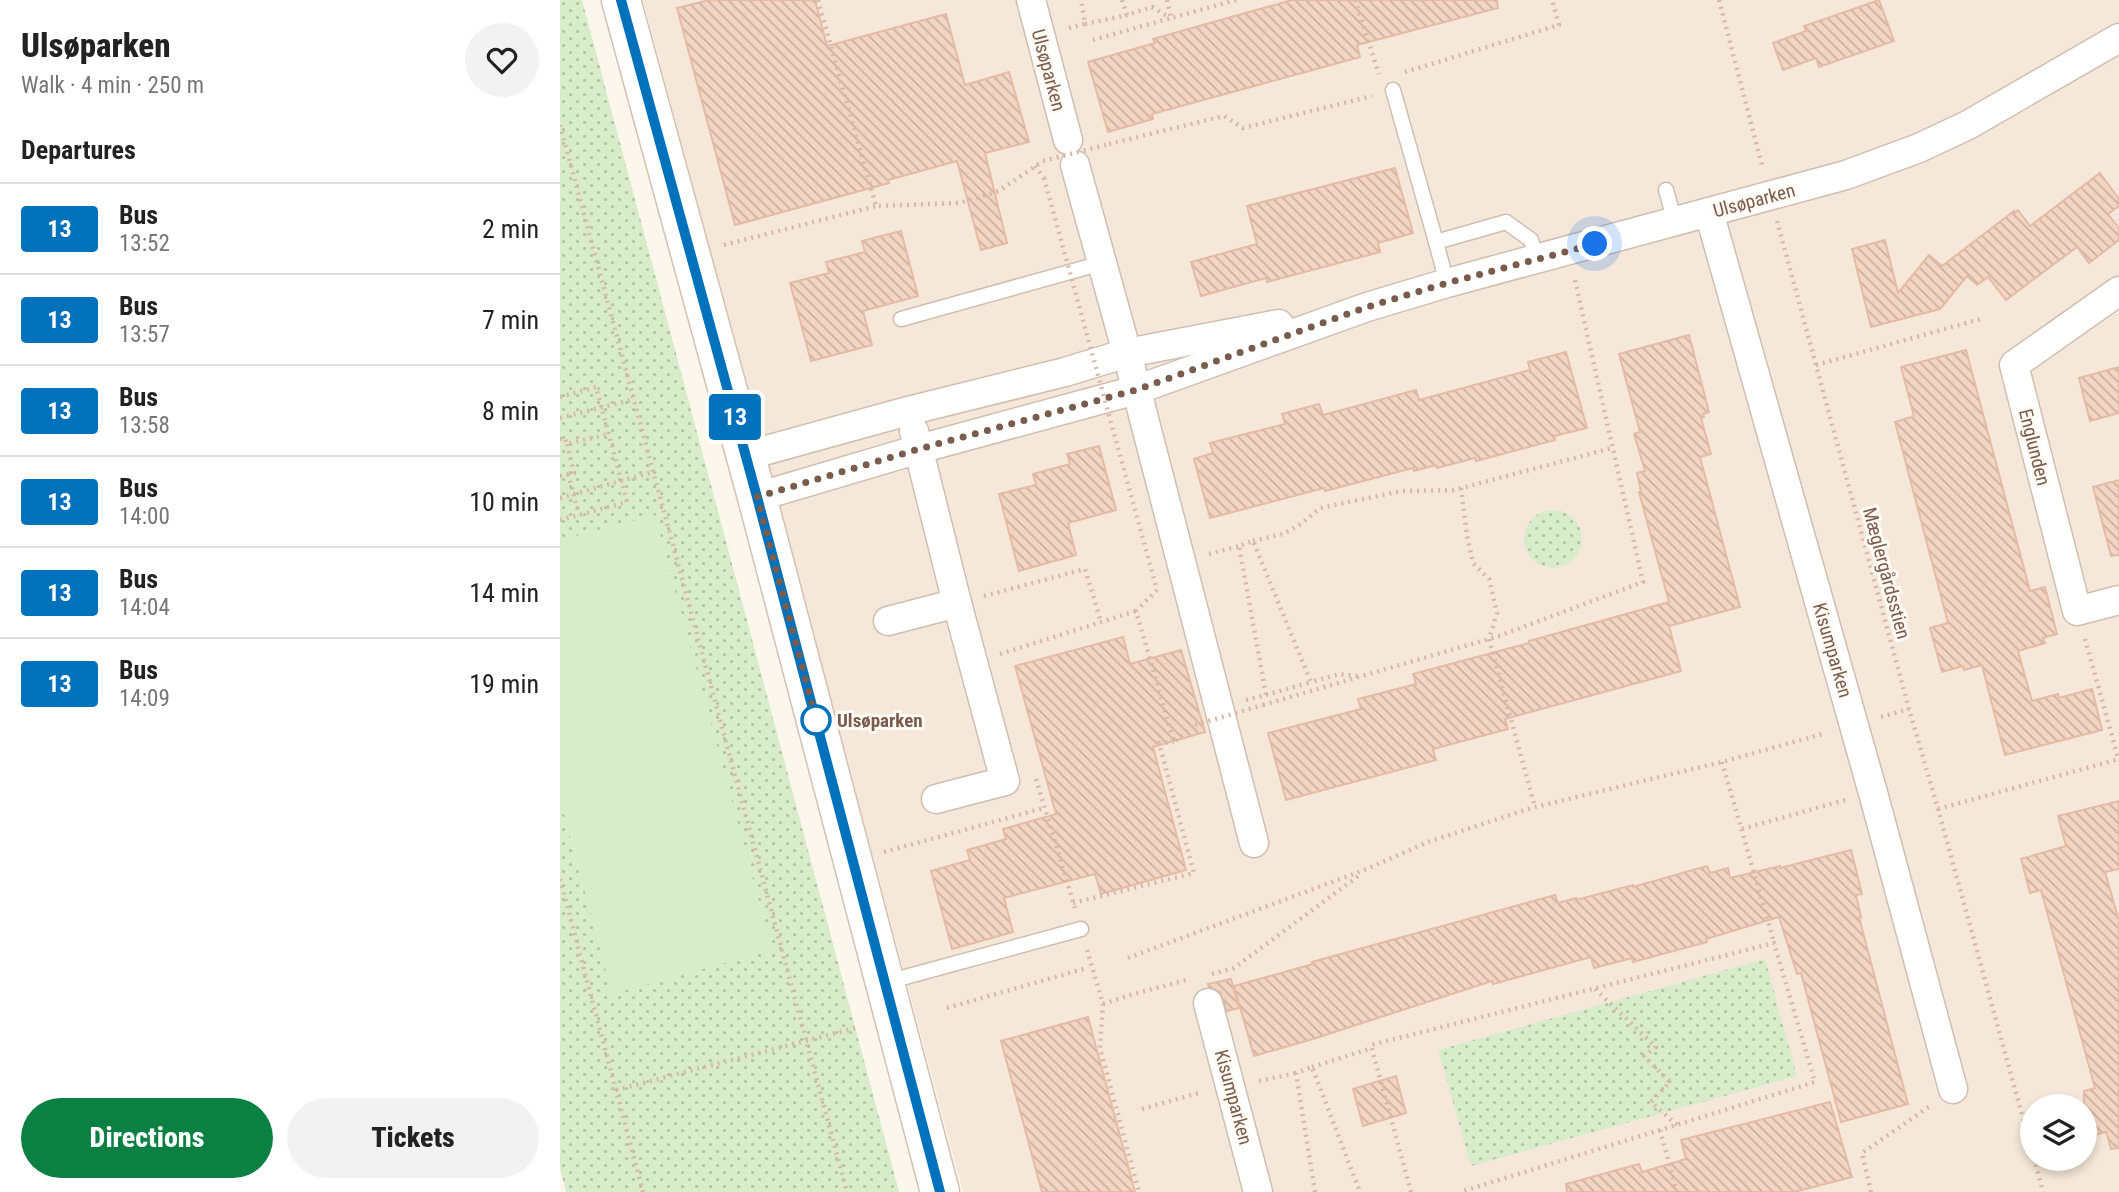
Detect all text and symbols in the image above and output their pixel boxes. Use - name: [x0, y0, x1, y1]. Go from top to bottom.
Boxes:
- button: heart: [465, 23, 539, 97]
- text: Ulsøparken: [21, 26, 171, 65]
- street label: Ulsøparken: [1027, 27, 1070, 114]
- text: Walk · 4 min · 250 m: [21, 72, 204, 99]
- text: Departures: [21, 135, 136, 165]
- street label: Ulsøparken: [1711, 179, 1798, 222]
- text: Bus: [119, 200, 158, 230]
- text: 2 min: [482, 214, 539, 244]
- text: 13: [47, 215, 72, 243]
- your location: [1577, 226, 1612, 261]
- text: 13:52: [119, 230, 170, 257]
- text: Bus: [119, 291, 158, 321]
- text: 7 min: [482, 305, 539, 335]
- text: 13: [47, 306, 72, 334]
- text: 13:57: [119, 321, 170, 348]
- text: Bus: [119, 382, 158, 412]
- line badge: 13: [704, 394, 766, 440]
- text: 8 min: [482, 396, 539, 426]
- text: 13: [47, 397, 72, 425]
- text: 13: [723, 403, 747, 431]
- street label: Englunden: [2014, 406, 2055, 488]
- text: 13:58: [119, 412, 170, 439]
- text: Bus: [119, 473, 158, 503]
- text: 10 min: [469, 487, 539, 517]
- text: 13: [47, 488, 72, 516]
- text: 14:00: [119, 503, 170, 530]
- street label: Mæglergårdsstien: [1858, 505, 1915, 641]
- text: Bus: [119, 564, 158, 594]
- text: 14 min: [469, 578, 539, 608]
- text: 13: [47, 579, 72, 607]
- text: 14:04: [119, 594, 170, 621]
- street label: Kisumparken: [1808, 600, 1857, 700]
- text: Bus: [119, 655, 158, 685]
- text: 19 min: [469, 669, 539, 699]
- text: 13: [47, 670, 72, 698]
- text: 14:09: [119, 685, 170, 712]
- marker: Ulsøparken: [801, 705, 831, 735]
- place label: Ulsøparken: [837, 709, 923, 732]
- street label: Kisumparken: [1210, 1047, 1257, 1147]
- map controls: [2020, 1094, 2097, 1171]
- button: layers: [2020, 1094, 2097, 1171]
- button: Directions: [21, 1098, 273, 1178]
- button: Tickets: [287, 1098, 539, 1178]

